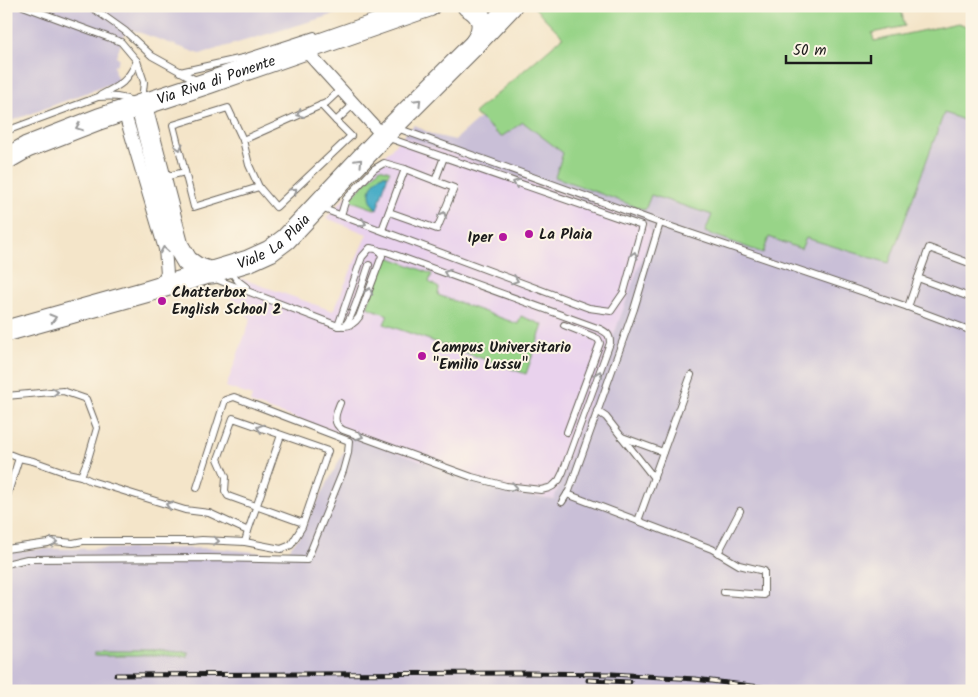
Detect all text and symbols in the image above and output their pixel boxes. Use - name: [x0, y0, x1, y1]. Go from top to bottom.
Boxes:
- scale bar: [786, 32, 870, 64]
- text: 50 m: [793, 39, 827, 63]
- street label: Via Riva di Ponente: [154, 49, 279, 112]
- one-way arrow: [412, 99, 421, 108]
- one-way arrow: [296, 108, 305, 119]
- one-way arrow: [75, 120, 84, 131]
- one-way arrow: [173, 143, 183, 151]
- one-way arrow: [353, 158, 362, 167]
- one-way arrow: [513, 178, 521, 188]
- one-way arrow: [288, 188, 297, 197]
- street label: Viale La Plaia: [234, 209, 317, 277]
- one-way arrow: [436, 211, 447, 220]
- one-way arrow: [358, 217, 367, 227]
- place label: La Plaia: [539, 223, 592, 247]
- place label: Iper: [468, 226, 494, 250]
- marker: La Plaia: [523, 228, 535, 240]
- marker: Iper: [497, 231, 509, 243]
- one-way arrow: [160, 246, 170, 255]
- one-way arrow: [628, 250, 639, 259]
- one-way arrow: [443, 269, 452, 279]
- one-way arrow: [510, 274, 519, 284]
- place label: Chatterbox English School 2: [172, 281, 281, 322]
- one-way arrow: [363, 287, 373, 295]
- marker: Chatterbox English School 2: [156, 295, 168, 307]
- one-way arrow: [49, 314, 57, 324]
- place label: Campus Universitario "Emilio Lussu": [432, 336, 571, 377]
- marker: Campus Universitario "Emilio Lussu": [416, 350, 428, 362]
- one-way arrow: [593, 370, 603, 379]
- one-way arrow: [51, 387, 59, 398]
- one-way arrow: [256, 423, 264, 433]
- one-way arrow: [355, 430, 364, 440]
- one-way arrow: [509, 482, 518, 492]
- one-way arrow: [165, 500, 174, 510]
- one-way arrow: [213, 535, 221, 546]
- one-way arrow: [51, 537, 59, 548]

